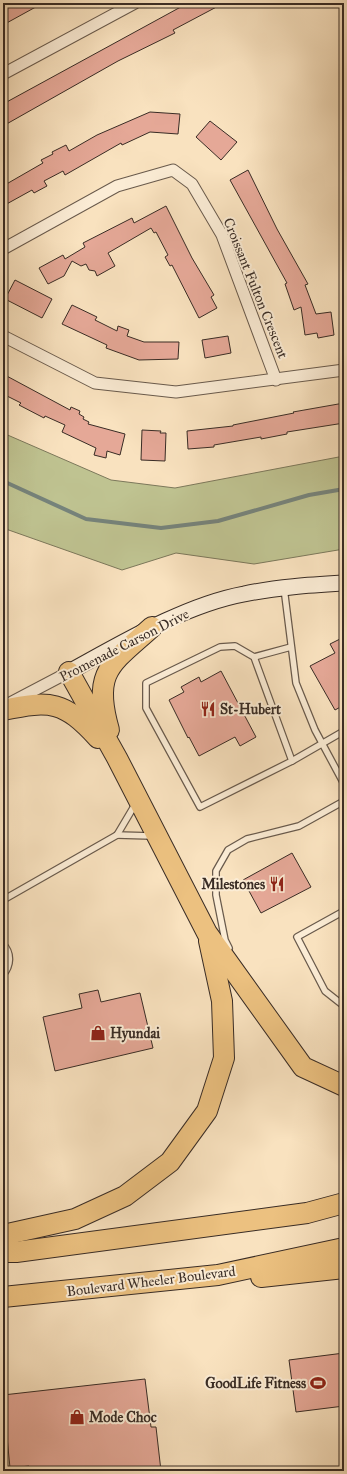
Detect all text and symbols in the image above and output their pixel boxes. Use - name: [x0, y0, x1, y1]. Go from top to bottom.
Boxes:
- street label: Croissant Fulton Crescent: [220, 215, 292, 361]
- street label: Promenade Carson Drive: [57, 605, 192, 685]
- restaurant icon: St-Hubert: [199, 700, 217, 718]
- place label: St-Hubert: [220, 701, 281, 718]
- restaurant icon: Milestones: [268, 875, 286, 893]
- place label: Milestones: [201, 876, 265, 893]
- shop icon: Hyundai: [89, 1024, 107, 1042]
- place label: Hyundai: [110, 1025, 160, 1043]
- street label: Boulevard Wheeler Boulevard: [66, 1263, 236, 1300]
- sports icon: GoodLife Fitness: [309, 1374, 327, 1392]
- place label: GoodLife Fitness: [205, 1375, 306, 1392]
- shop icon: Mode Choc: [68, 1408, 86, 1426]
- place label: Mode Choc: [89, 1409, 157, 1426]

